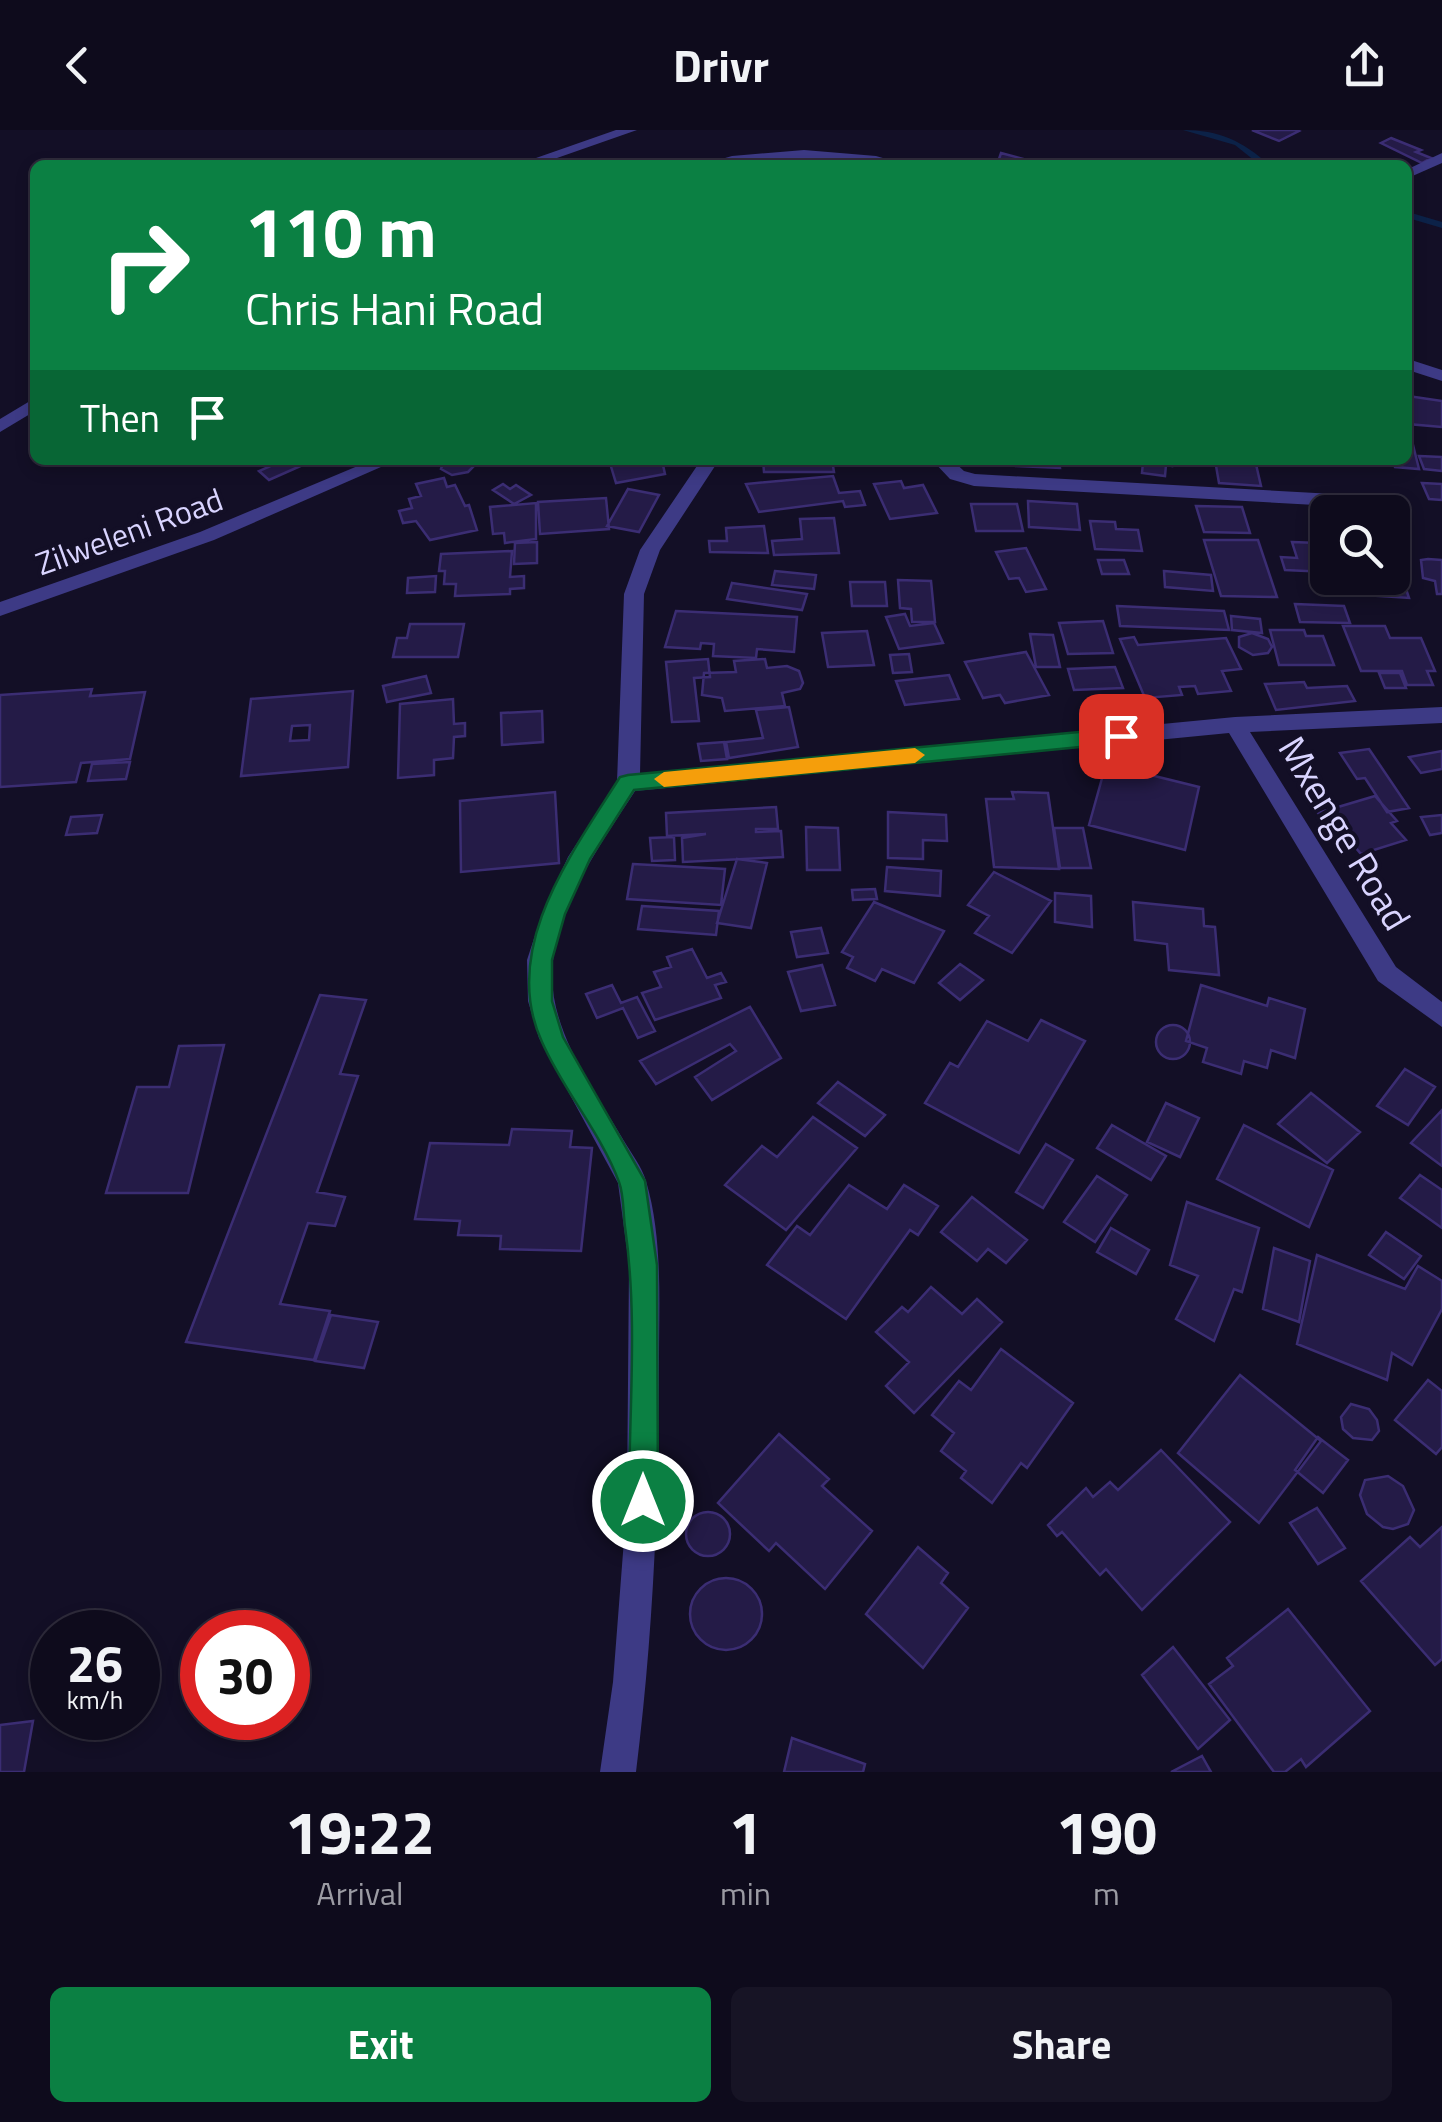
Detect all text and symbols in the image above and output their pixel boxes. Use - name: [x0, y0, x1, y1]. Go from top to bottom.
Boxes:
- text: Drivr: [673, 31, 769, 99]
- icon: back: [50, 38, 105, 93]
- icon: share: [1337, 38, 1392, 93]
- text: 110 m: [245, 178, 437, 284]
- icon: right: [80, 200, 210, 330]
- text: Chris Hani Road: [245, 274, 544, 342]
- text: Then: [80, 389, 160, 447]
- icon: arrive: [180, 390, 235, 445]
- street label: Zilweleni Road: [29, 475, 229, 587]
- map controls: [1310, 495, 1410, 595]
- button: search: [1310, 495, 1410, 595]
- pin: [1079, 694, 1164, 779]
- icon: arrive: [1094, 709, 1149, 764]
- street label: Mxenge Road: [1264, 725, 1426, 941]
- position arrow: [591, 1449, 695, 1553]
- speed limit sign: 30: [180, 1610, 310, 1740]
- text: 26: [67, 1625, 123, 1701]
- text: km/h: [67, 1681, 123, 1719]
- text: 19:22: [285, 1786, 435, 1877]
- text: 1: [729, 1786, 762, 1877]
- text: 190: [1056, 1786, 1157, 1877]
- text: Arrival: [317, 1869, 403, 1917]
- text: min: [720, 1869, 771, 1917]
- text: m: [1093, 1869, 1120, 1917]
- button: Exit: [50, 1987, 711, 2102]
- button: Share: [731, 1987, 1392, 2102]

